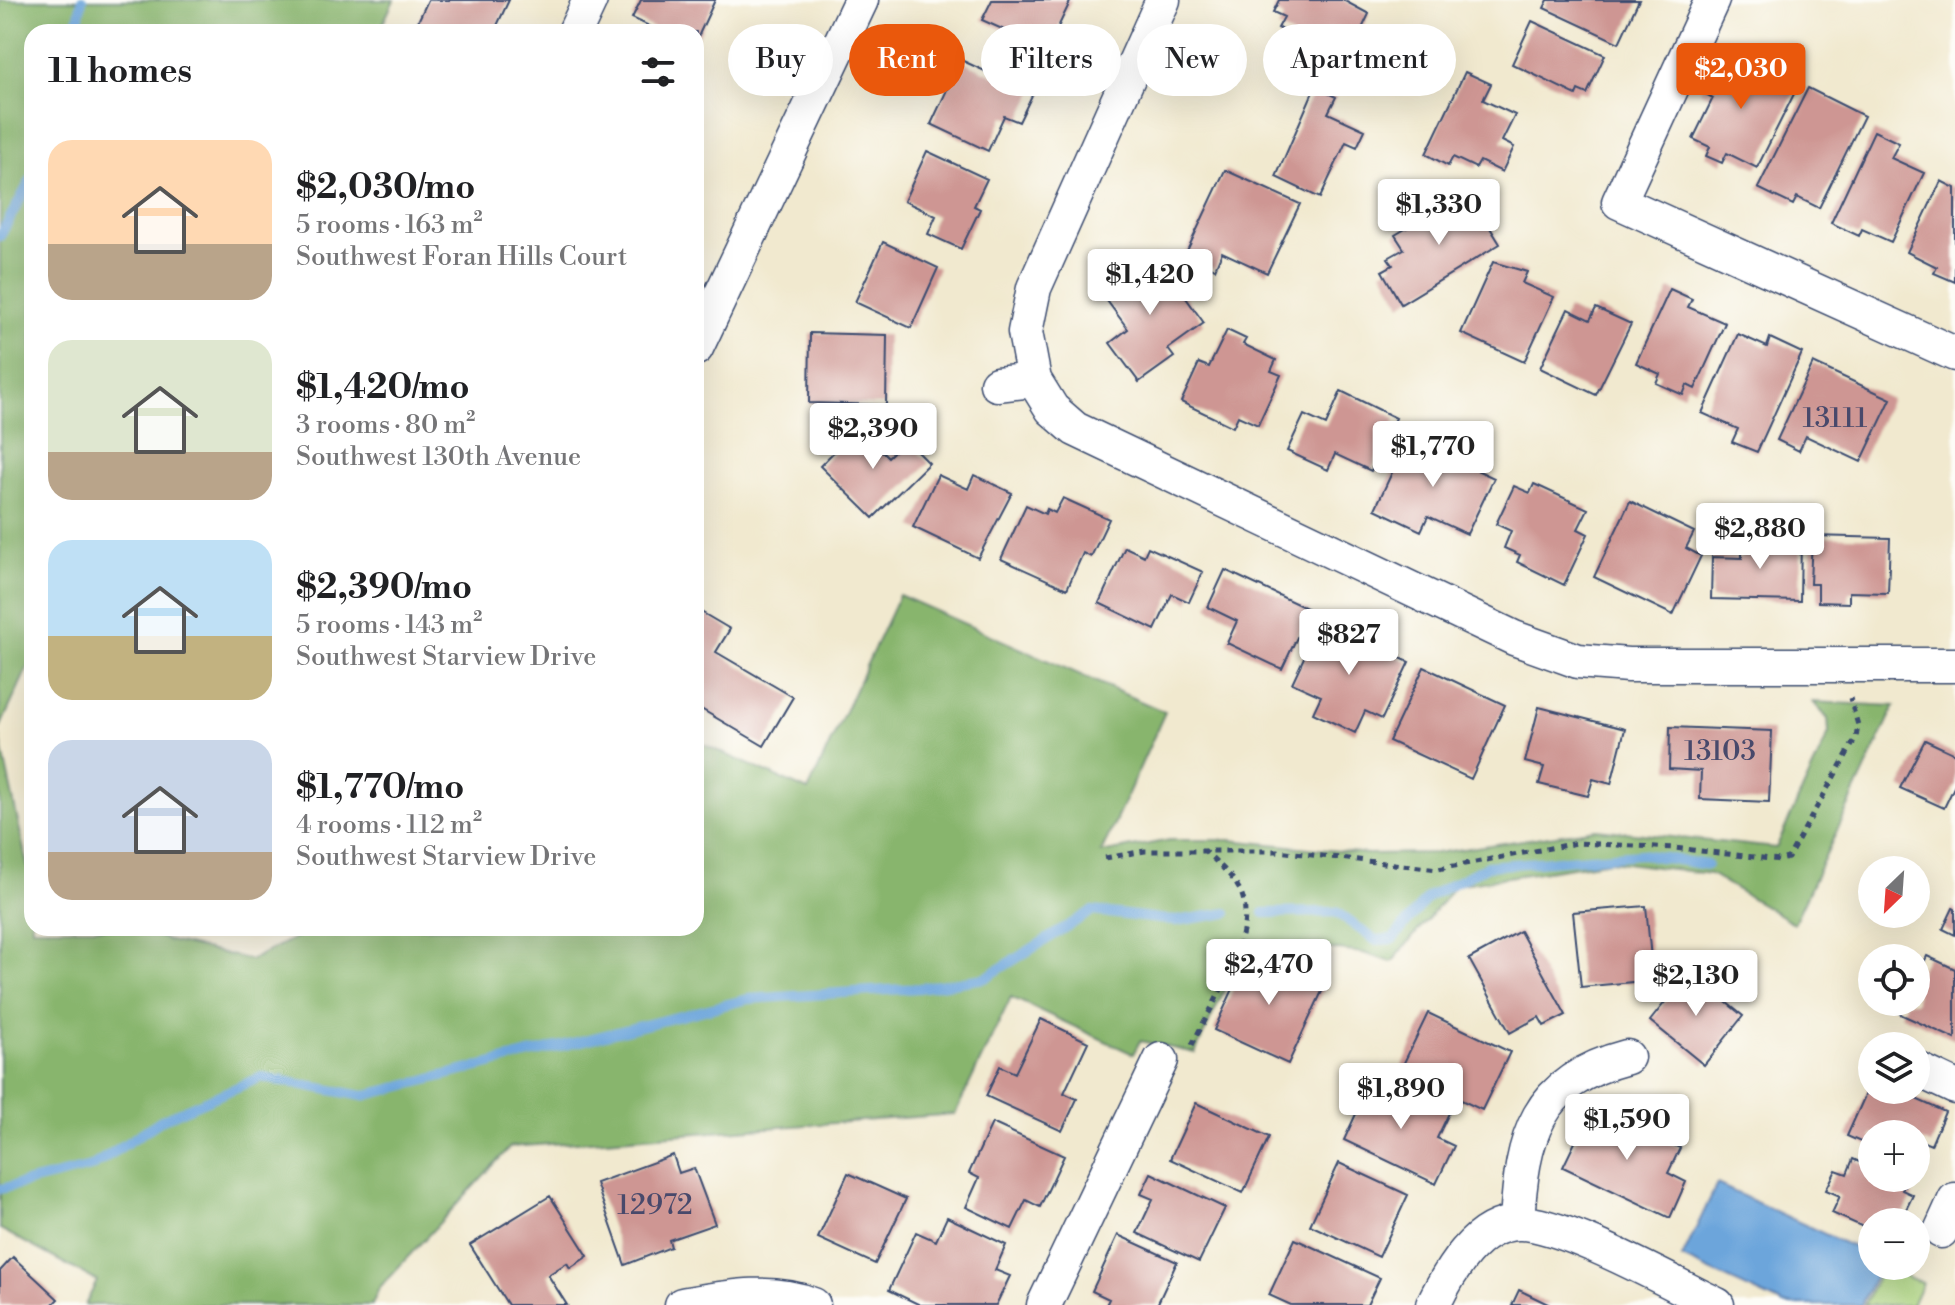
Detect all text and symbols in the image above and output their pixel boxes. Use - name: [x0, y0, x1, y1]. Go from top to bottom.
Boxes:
- chip: Buy: [728, 24, 833, 96]
- chip: Rent: [849, 24, 965, 96]
- chip: Filters: [981, 24, 1121, 96]
- chip: New: [1137, 24, 1247, 96]
- chip: Apartment: [1263, 24, 1456, 96]
- pin: $2,030: [1676, 43, 1806, 111]
- icon: filters: [636, 50, 680, 94]
- text: 11 homes: [48, 51, 192, 93]
- text: $2,030: [1694, 53, 1788, 85]
- text: $2,030/mo: [296, 167, 475, 209]
- icon: home: [112, 172, 208, 268]
- pin: $1,330: [1374, 179, 1504, 247]
- text: $1,330: [1396, 189, 1482, 221]
- text: 5 rooms · 163 m²: [296, 209, 483, 241]
- text: Southwest Foran Hills Court: [296, 241, 627, 273]
- pin: $1,420: [1085, 249, 1215, 317]
- text: $1,420: [1106, 259, 1194, 291]
- text: $1,420/mo: [296, 367, 470, 409]
- icon: home: [112, 372, 208, 468]
- house number: 13111: [1803, 401, 1867, 436]
- pin: $2,390: [808, 403, 938, 471]
- text: 3 rooms · 80 m²: [296, 409, 475, 441]
- text: $2,390: [828, 413, 918, 445]
- pin: $1,770: [1368, 421, 1498, 489]
- text: $1,770: [1391, 431, 1475, 463]
- text: Southwest 130th Avenue: [296, 441, 581, 473]
- pin: $2,880: [1695, 503, 1825, 571]
- text: $2,880: [1714, 513, 1806, 545]
- text: $2,390/mo: [296, 567, 472, 609]
- icon: home: [112, 572, 208, 668]
- text: 5 rooms · 143 m²: [296, 609, 482, 641]
- pin: $827: [1302, 609, 1396, 677]
- text: $827: [1317, 619, 1381, 651]
- text: Southwest Starview Drive: [296, 641, 596, 673]
- house number: 13103: [1684, 734, 1756, 769]
- text: $1,770/mo: [296, 767, 464, 809]
- icon: home: [112, 772, 208, 868]
- text: 4 rooms · 112 m²: [296, 809, 482, 841]
- text: Southwest Starview Drive: [296, 841, 596, 873]
- north arrow: [1858, 856, 1930, 928]
- map controls: [1858, 856, 1930, 1280]
- pin: $2,470: [1204, 939, 1334, 1007]
- button: locate: [1858, 944, 1930, 1016]
- text: $2,470: [1224, 949, 1314, 981]
- pin: $2,130: [1631, 950, 1761, 1018]
- text: $2,130: [1652, 960, 1740, 992]
- button: layers: [1858, 1032, 1930, 1104]
- pin: $1,890: [1336, 1063, 1466, 1131]
- text: $1,890: [1357, 1073, 1445, 1105]
- pin: $1,590: [1562, 1094, 1692, 1162]
- text: $1,590: [1583, 1104, 1671, 1136]
- button: +: [1858, 1120, 1930, 1192]
- house number: 12972: [617, 1188, 693, 1223]
- button: −: [1858, 1208, 1930, 1280]

